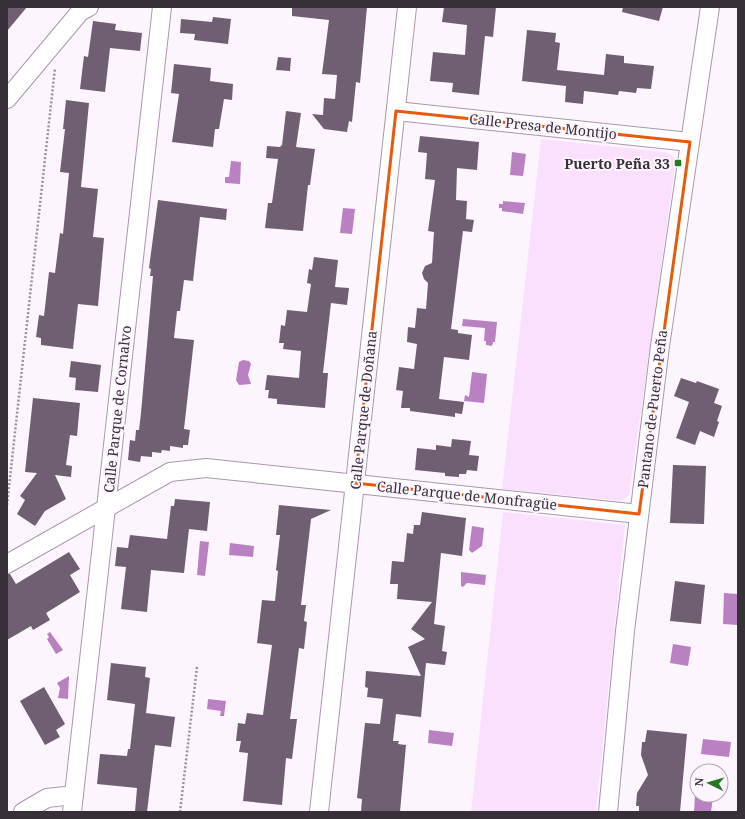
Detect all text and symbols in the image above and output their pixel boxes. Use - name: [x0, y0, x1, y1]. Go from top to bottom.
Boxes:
- street label: Calle Presa de Montijo: [468, 109, 618, 143]
- place label: Puerto Peña 33: [564, 154, 670, 173]
- marker: Puerto Peña 33: [673, 158, 683, 168]
- street label: Calle Parque de Cornalvo: [99, 324, 135, 494]
- street label: Pantano de Puerto Peña: [633, 329, 671, 489]
- street label: Calle Parque de Doñana: [345, 330, 381, 490]
- street label: Calle Parque de Monfragüe: [376, 476, 558, 514]
- north arrow: [689, 763, 729, 803]
- text: N: [691, 777, 706, 787]

